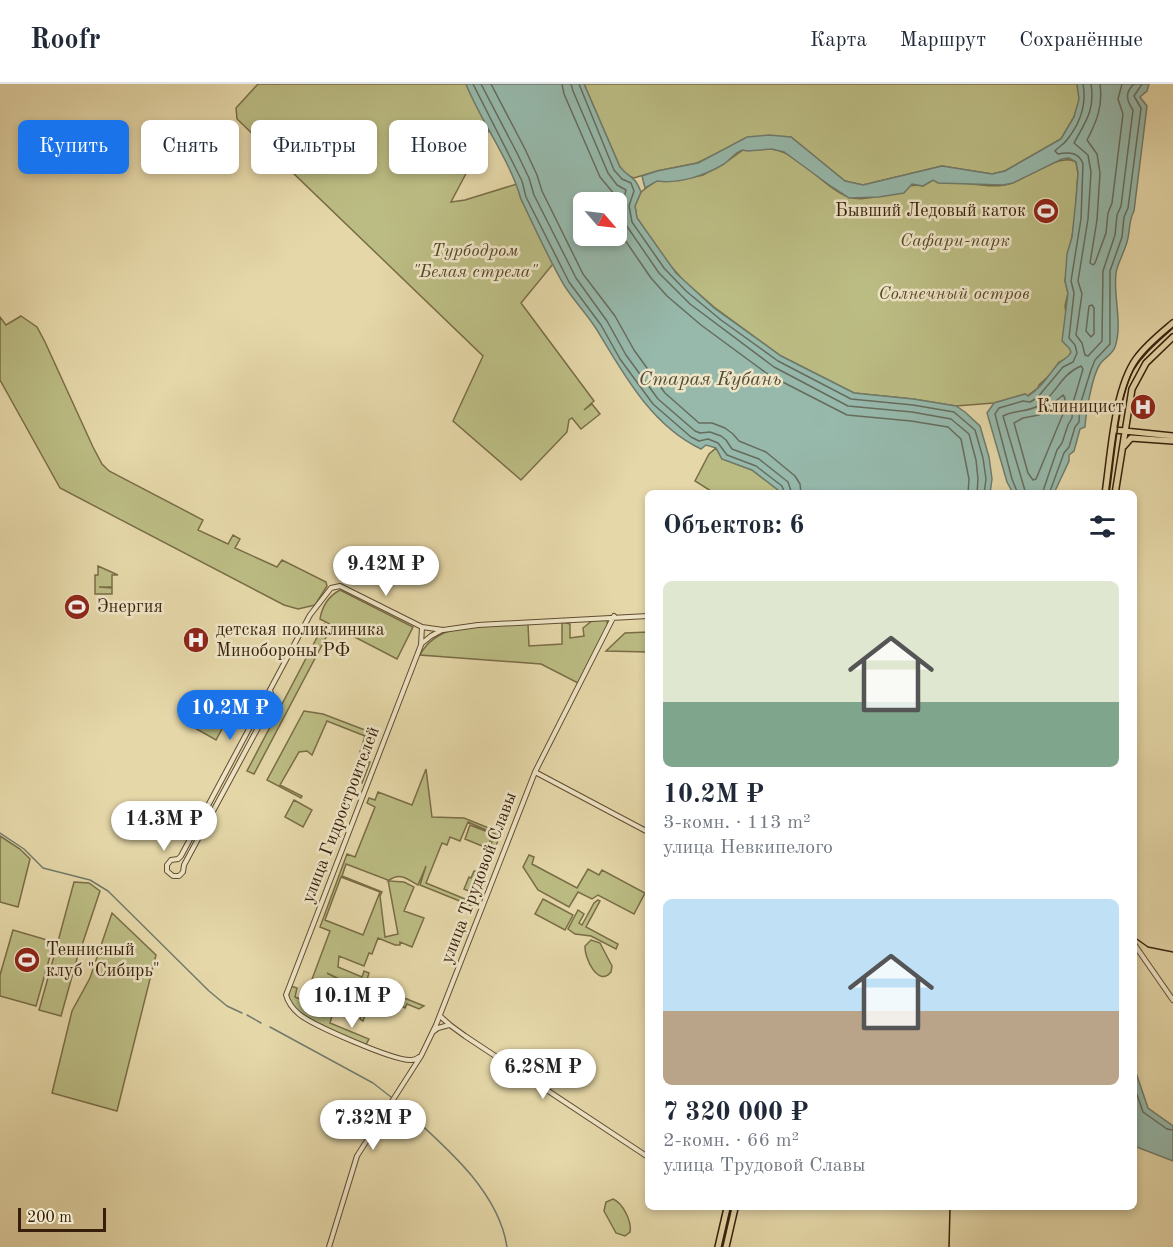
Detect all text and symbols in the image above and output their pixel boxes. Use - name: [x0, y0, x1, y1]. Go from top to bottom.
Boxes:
- text: Roofr: [30, 27, 101, 55]
- text: Карта: [810, 30, 867, 51]
- text: Маршрут: [900, 30, 986, 51]
- text: Сохранённые: [1019, 30, 1143, 51]
- chip: Купить: [18, 120, 129, 174]
- chip: Снять: [141, 120, 239, 174]
- chip: Фильтры: [251, 120, 377, 174]
- chip: Новое: [389, 120, 488, 174]
- north arrow: [573, 192, 627, 246]
- map controls: [573, 192, 627, 246]
- sports icon: Бывший Ледовый каток: [1031, 196, 1061, 226]
- place label: Бывший Ледовый каток: [835, 202, 1026, 220]
- park label: Сафари-парк: [900, 232, 1010, 250]
- park label: Турбодром "Белая стрела": [412, 242, 539, 281]
- park label: Солнечный остров: [878, 285, 1030, 303]
- water label: Старая Кубань: [639, 370, 782, 390]
- hospital icon: Клиницист: [1128, 392, 1158, 422]
- place label: Клиницист: [1037, 398, 1124, 416]
- icon: filters: [1086, 510, 1119, 543]
- text: Объектов: 6: [663, 513, 804, 539]
- pin: 9.42M ₽: [331, 546, 441, 597]
- text: 9.42M ₽: [347, 555, 425, 575]
- sports icon: Энергия: [62, 592, 92, 622]
- place label: Энергия: [97, 598, 163, 616]
- icon: home: [837, 620, 945, 728]
- place label: детская поликлиника Минобороны РФ: [216, 621, 385, 660]
- hospital icon: детская поликлиника Минобороны РФ: [181, 625, 211, 655]
- pin: 10.2M ₽: [175, 690, 285, 741]
- text: 10.2M ₽: [191, 699, 269, 719]
- street label: улица Гидростроителей: [299, 724, 383, 906]
- text: 10.2M ₽: [663, 782, 764, 808]
- street label: улица Трудовой Славы: [438, 790, 520, 966]
- pin: 14.3M ₽: [109, 801, 219, 852]
- text: 14.3M ₽: [125, 810, 203, 830]
- text: 3-комн. · 113 m²: [663, 813, 811, 833]
- text: улица Невкипелого: [663, 838, 833, 858]
- icon: home: [837, 938, 945, 1046]
- place label: Теннисный клуб "Сибирь": [46, 941, 160, 980]
- sports icon: Теннисный клуб "Сибирь": [12, 945, 42, 975]
- pin: 10.1M ₽: [297, 978, 407, 1029]
- text: 10.1M ₽: [313, 987, 391, 1007]
- pin: 6.28M ₽: [488, 1049, 598, 1100]
- text: 6.28M ₽: [504, 1058, 582, 1078]
- pin: 7.32M ₽: [318, 1100, 428, 1151]
- text: 7 320 000 ₽: [663, 1100, 809, 1126]
- text: 7.32M ₽: [334, 1109, 412, 1129]
- text: 2-комн. · 66 m²: [663, 1131, 799, 1151]
- text: улица Трудовой Славы: [663, 1156, 865, 1176]
- scale bar: [18, 1205, 106, 1232]
- text: 200 m: [27, 1210, 72, 1226]

